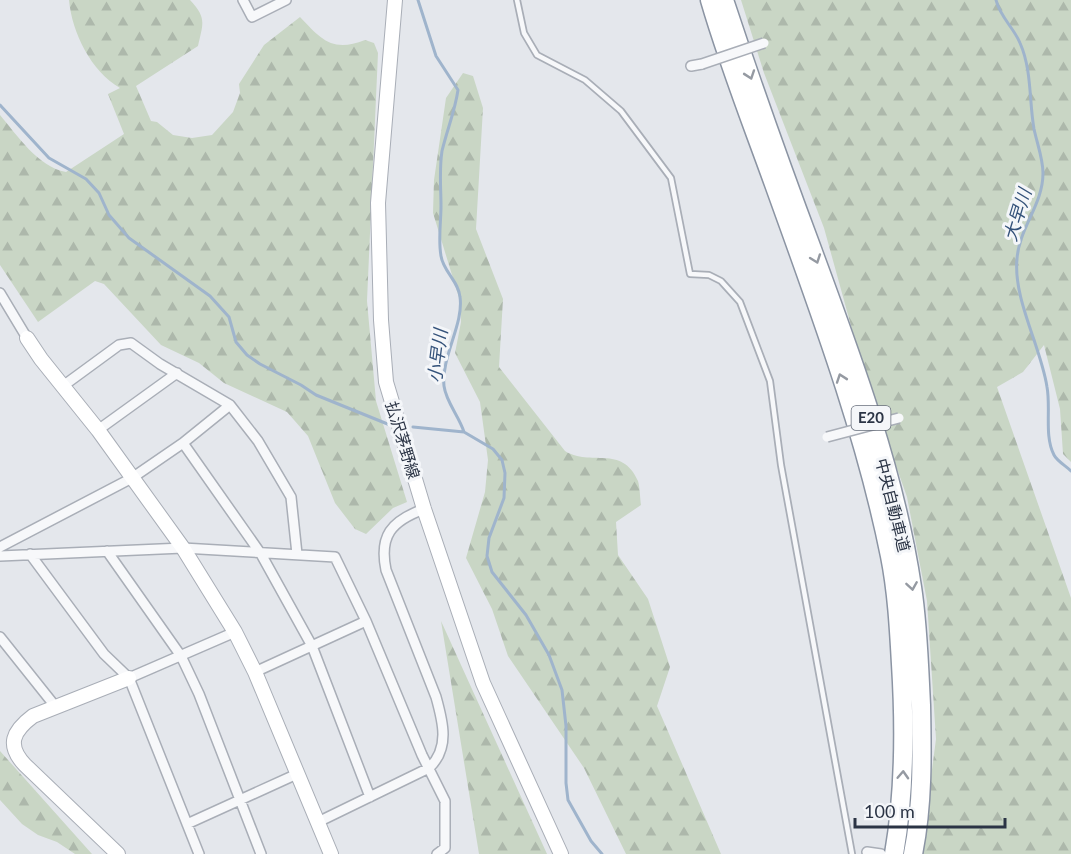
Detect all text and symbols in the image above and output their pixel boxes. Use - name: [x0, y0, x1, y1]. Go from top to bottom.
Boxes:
- one-way arrow: [742, 69, 755, 80]
- water label: 大早川: [999, 184, 1036, 244]
- one-way arrow: [808, 253, 821, 264]
- water label: 小早川: [423, 326, 451, 384]
- one-way arrow: [835, 373, 848, 384]
- street label: 払沢茅野線: [383, 399, 424, 481]
- road number: E20: [852, 406, 890, 430]
- street label: 中央自動車道: [873, 456, 914, 554]
- one-way arrow: [905, 582, 917, 591]
- one-way arrow: [896, 771, 909, 780]
- scale bar: [855, 791, 1005, 829]
- text: 100 m: [864, 800, 915, 822]

